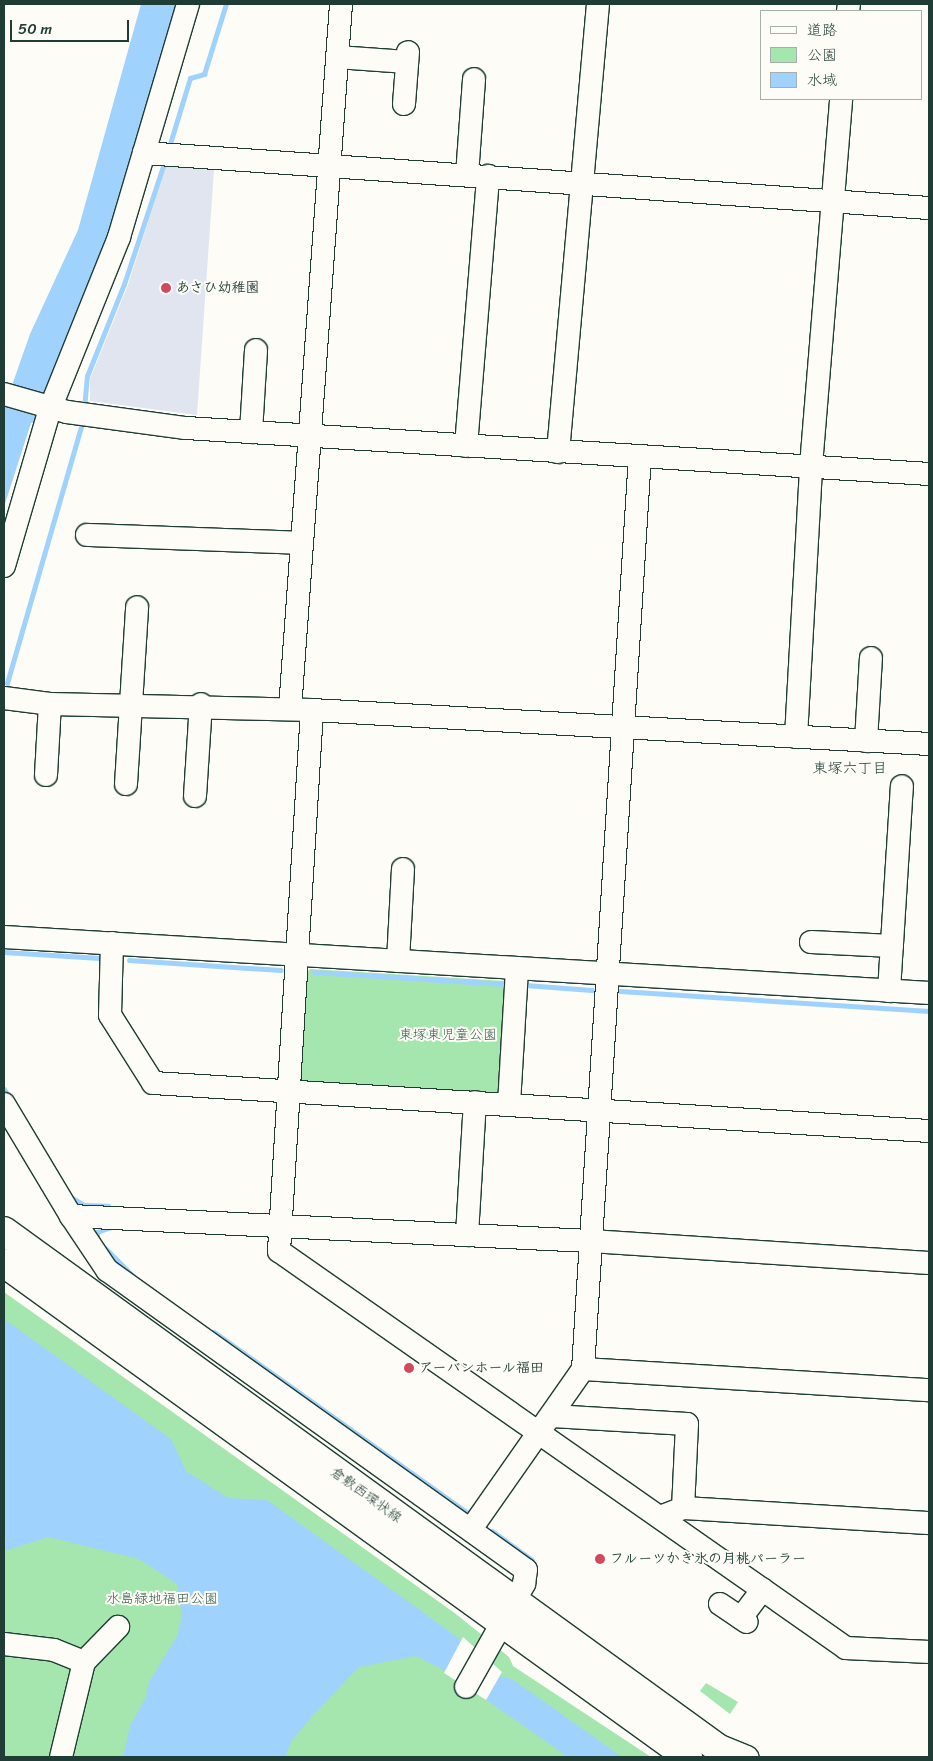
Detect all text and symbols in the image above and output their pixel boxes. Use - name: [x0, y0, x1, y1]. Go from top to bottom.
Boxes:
- scale bar: [12, 10, 131, 42]
- legend: [760, 10, 923, 100]
- text: 50 m: [18, 16, 52, 42]
- text: 道路: [807, 17, 837, 43]
- text: 公園: [807, 42, 837, 68]
- text: 水域: [807, 67, 837, 93]
- place label: あさひ幼稚園: [176, 280, 260, 296]
- marker: あさひ幼稚園: [160, 282, 172, 294]
- district label: 東塚六丁目: [813, 760, 887, 778]
- park label: 東塚東児童公園: [399, 1027, 497, 1043]
- place label: アーバンホール福田: [419, 1360, 544, 1376]
- marker: アーバンホール福田: [403, 1362, 415, 1374]
- street label: 倉敷西環状線: [327, 1464, 405, 1526]
- place label: フルーツかき氷の月桃パーラー: [610, 1551, 807, 1567]
- marker: フルーツかき氷の月桃パーラー: [594, 1553, 606, 1565]
- park label: 水島緑地福田公園: [106, 1591, 218, 1607]

